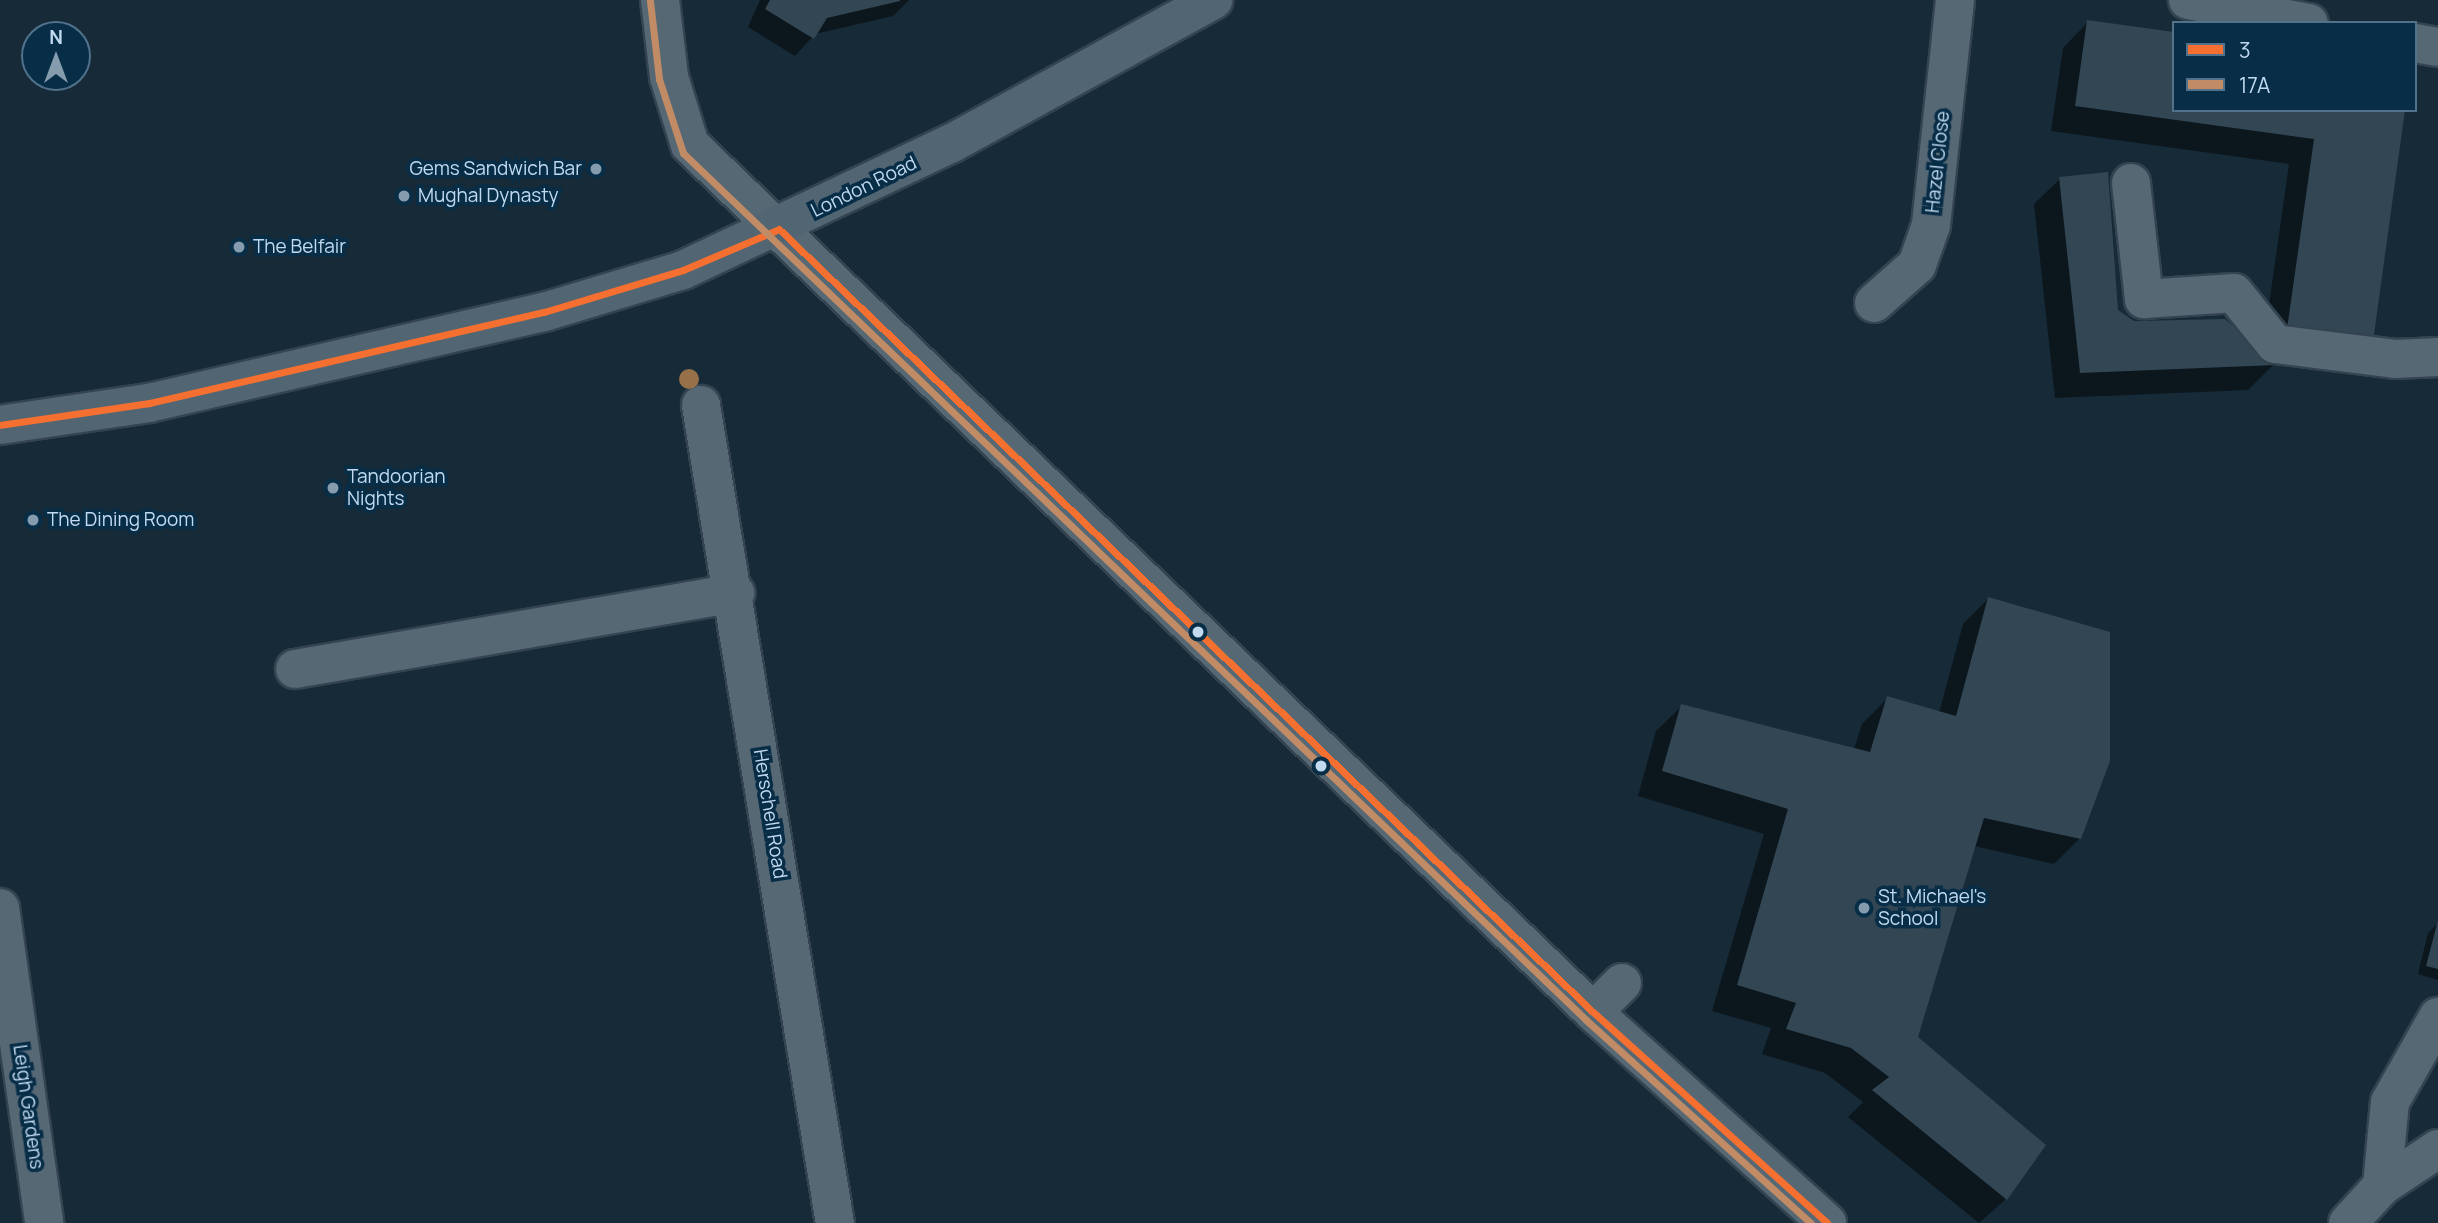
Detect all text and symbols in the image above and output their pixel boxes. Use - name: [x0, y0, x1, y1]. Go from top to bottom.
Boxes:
- north arrow: [21, 21, 91, 91]
- legend: [2172, 21, 2417, 112]
- text: N: [49, 24, 63, 50]
- text: 3: [2239, 36, 2251, 64]
- text: 17A: [2239, 71, 2270, 99]
- street label: Hazel Close: [1921, 110, 1955, 214]
- street label: London Road: [807, 152, 921, 222]
- place label: Gems Sandwich Bar: [409, 158, 582, 180]
- marker: Gems Sandwich Bar: [588, 161, 604, 177]
- place label: Mughal Dynasty: [418, 185, 559, 207]
- marker: Mughal Dynasty: [396, 188, 412, 204]
- place label: The Belfair: [253, 236, 346, 258]
- marker: The Belfair: [231, 239, 247, 255]
- place label: Tandoorian Nights: [347, 466, 446, 510]
- marker: Tandoorian Nights: [325, 480, 341, 496]
- place label: The Dining Room: [47, 509, 194, 531]
- marker: The Dining Room: [25, 512, 41, 528]
- unlabelled marker: [1191, 625, 1205, 639]
- street label: Herschell Road: [748, 747, 792, 881]
- unlabelled marker: [1314, 759, 1328, 773]
- place label: St. Michael's School: [1878, 886, 1986, 930]
- marker: St. Michael's School: [1856, 900, 1872, 916]
- street label: Leigh Gardens: [8, 1043, 48, 1171]

